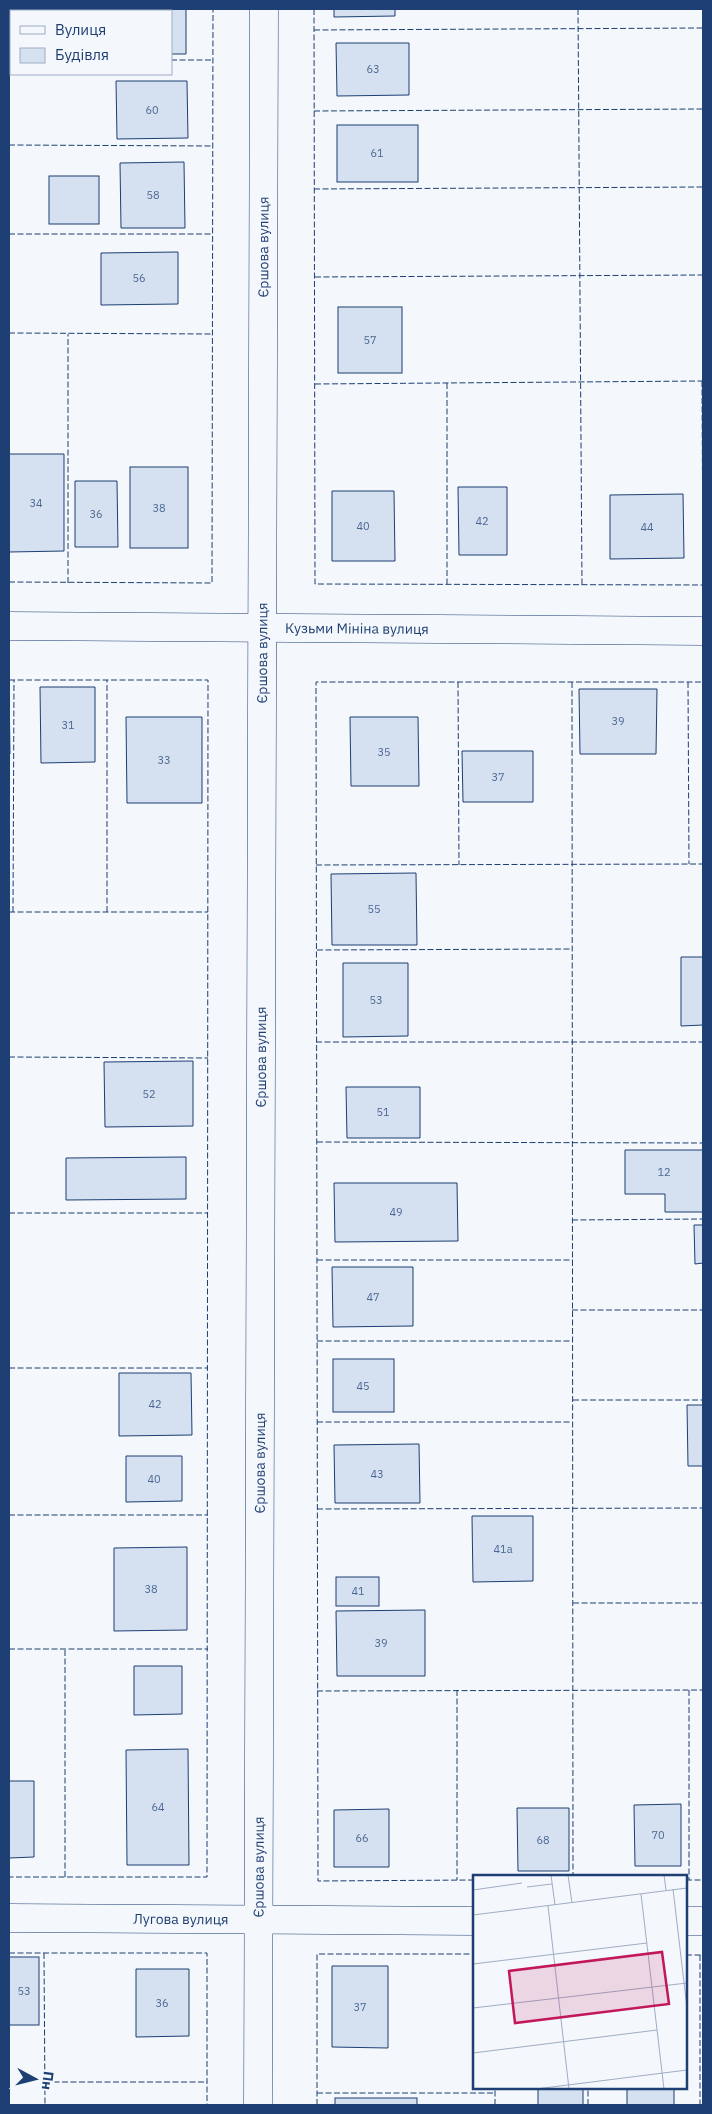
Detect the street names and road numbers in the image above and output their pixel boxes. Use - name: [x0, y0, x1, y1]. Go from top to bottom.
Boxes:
- street label: Єршова вулиця: [254, 196, 272, 298]
- street label: Єршова вулиця: [253, 602, 271, 704]
- street label: Кузьми Мініна вулиця: [285, 619, 429, 638]
- street label: Єршова вулиця: [252, 1006, 270, 1108]
- street label: Єршова вулиця: [251, 1412, 269, 1514]
- street label: Єршова вулиця: [250, 1816, 268, 1918]
- street label: Лугова вулиця: [133, 1910, 229, 1928]

